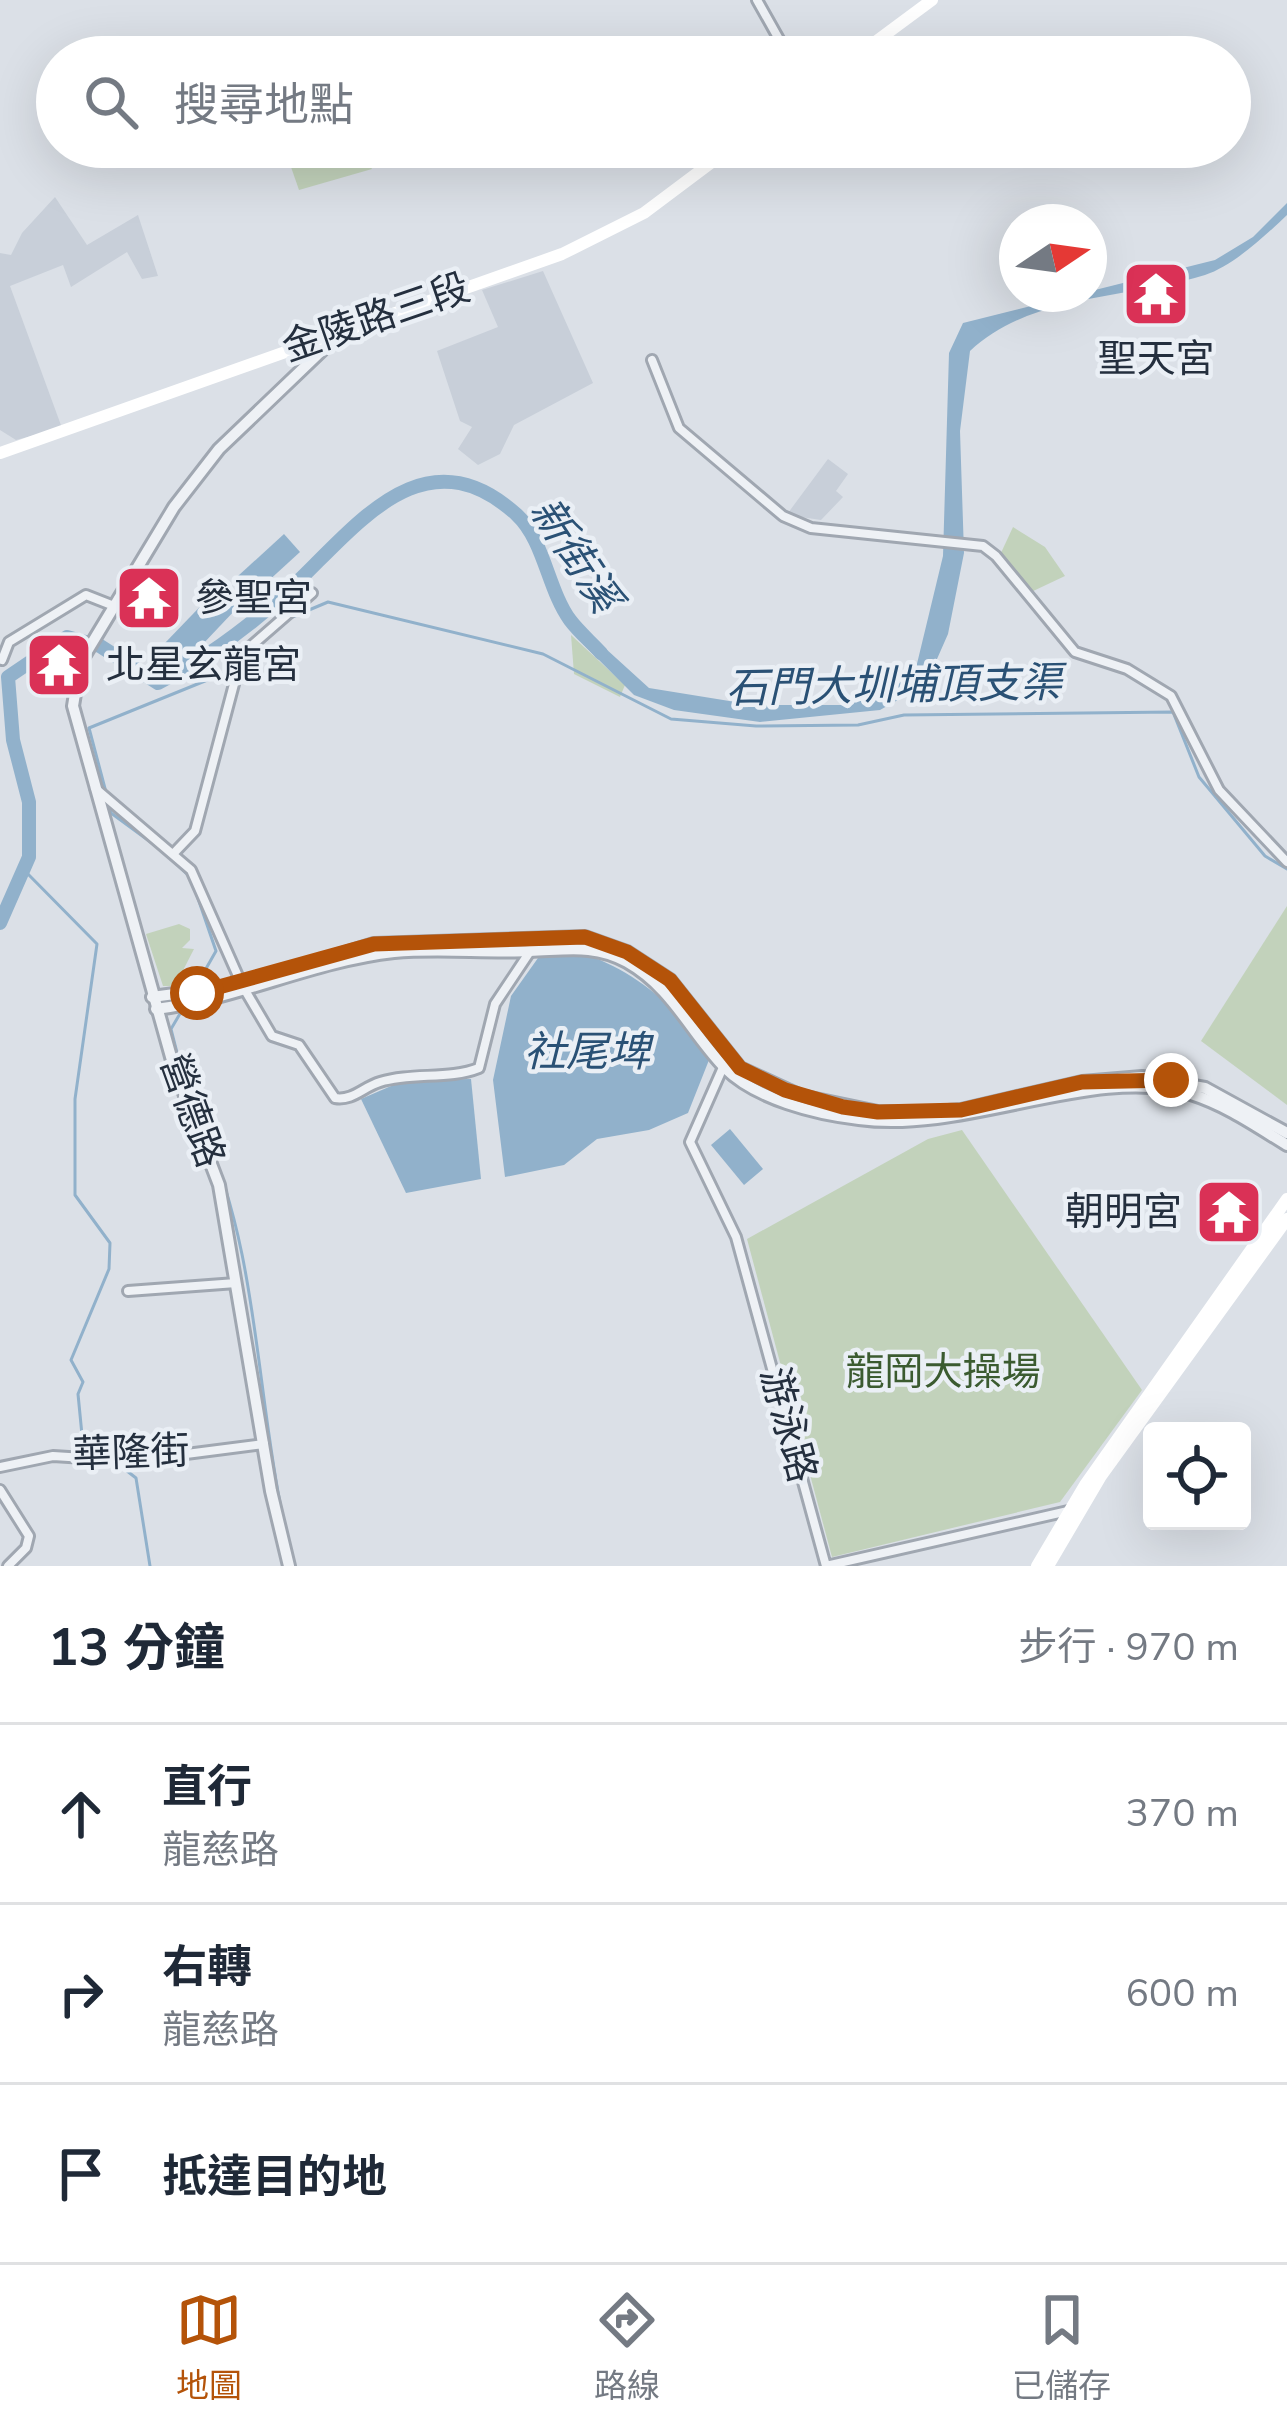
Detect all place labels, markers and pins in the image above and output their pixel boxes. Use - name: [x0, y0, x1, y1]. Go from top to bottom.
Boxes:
- temple icon: 聖天宮: [1121, 259, 1191, 329]
- place label: 聖天宮: [1097, 333, 1215, 386]
- temple icon: 參聖宮: [114, 563, 184, 633]
- place label: 參聖宮: [195, 572, 312, 625]
- temple icon: 北星玄龍宮: [24, 630, 94, 700]
- place label: 北星玄龍宮: [106, 639, 301, 692]
- temple icon: 朝明宮: [1194, 1177, 1264, 1247]
- place label: 朝明宮: [1065, 1186, 1182, 1239]

